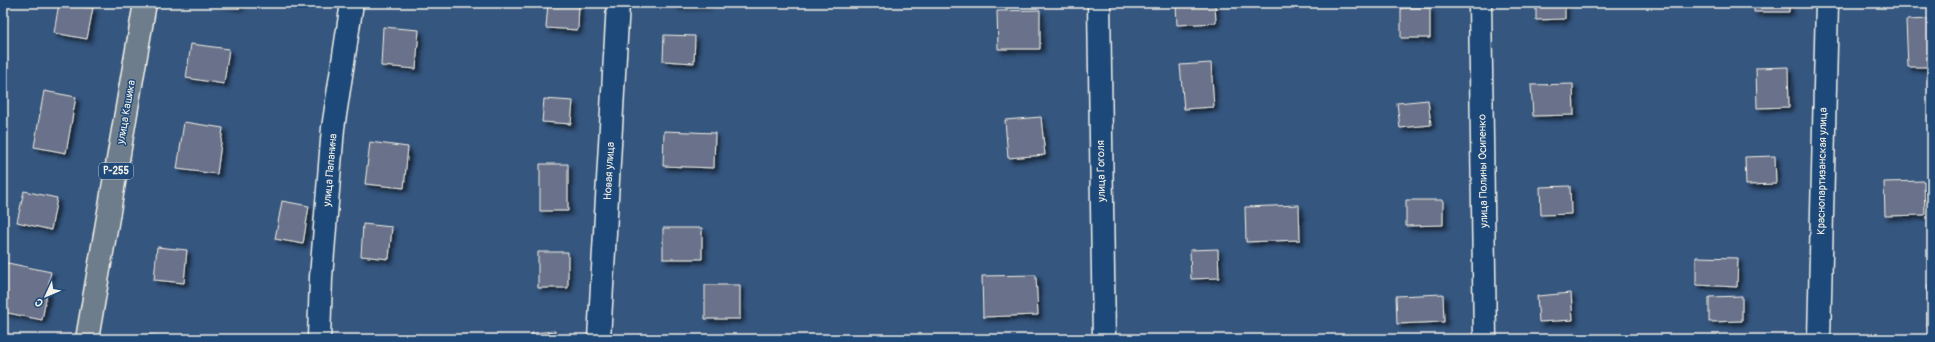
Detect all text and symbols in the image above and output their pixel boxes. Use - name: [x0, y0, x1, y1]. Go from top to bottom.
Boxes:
- street label: улица Кашика: [114, 79, 138, 146]
- street label: Краснопартизанская улица: [1814, 107, 1830, 235]
- street label: улица Полины Осипенко: [1476, 114, 1491, 229]
- street label: улица Папанина: [320, 133, 340, 208]
- street label: улица Гоголя: [1094, 140, 1108, 203]
- street label: Новая улица: [601, 142, 617, 200]
- road number: Р-255: [99, 163, 133, 179]
- north arrow: [26, 276, 66, 316]
- text: С: [32, 295, 46, 310]

